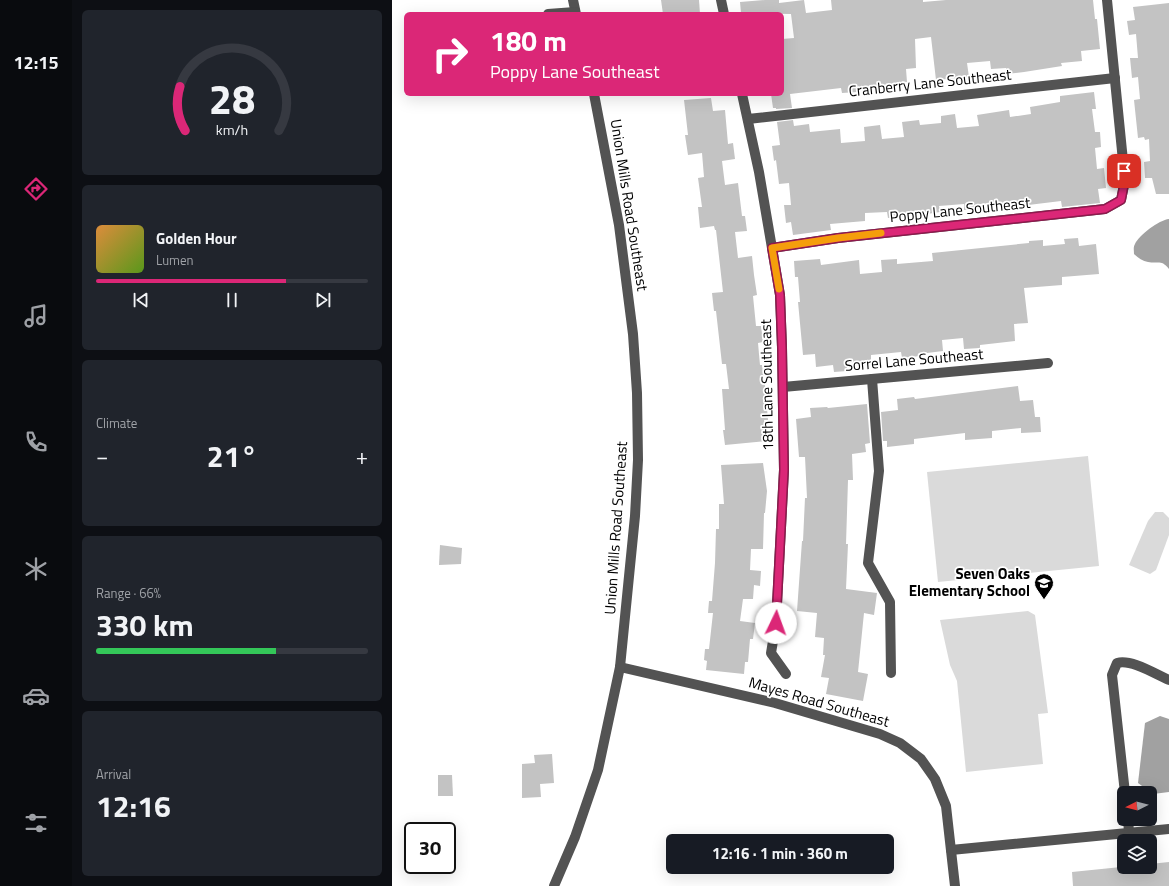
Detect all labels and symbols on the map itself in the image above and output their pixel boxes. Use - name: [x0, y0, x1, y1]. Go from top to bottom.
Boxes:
- street label: Cranberry Lane Southeast: [847, 62, 1013, 102]
- street label: Union Mills Road Southeast: [605, 117, 655, 293]
- pin: [1107, 154, 1141, 188]
- street label: Poppy Lane Southeast: [888, 191, 1032, 228]
- street label: 18th Lane Southeast: [754, 318, 779, 451]
- street label: Sorrel Lane Southeast: [844, 342, 985, 377]
- street label: Union Mills Road Southeast: [598, 440, 633, 615]
- place label: Seven Oaks Elementary School: [909, 562, 1030, 602]
- school or university icon: Seven Oaks Elementary School: [1033, 572, 1055, 600]
- position arrow: [755, 602, 797, 644]
- street label: Mayes Road Southeast: [746, 670, 893, 733]
- north arrow: [1117, 786, 1157, 826]
- speed limit sign: 30: [404, 822, 456, 874]

